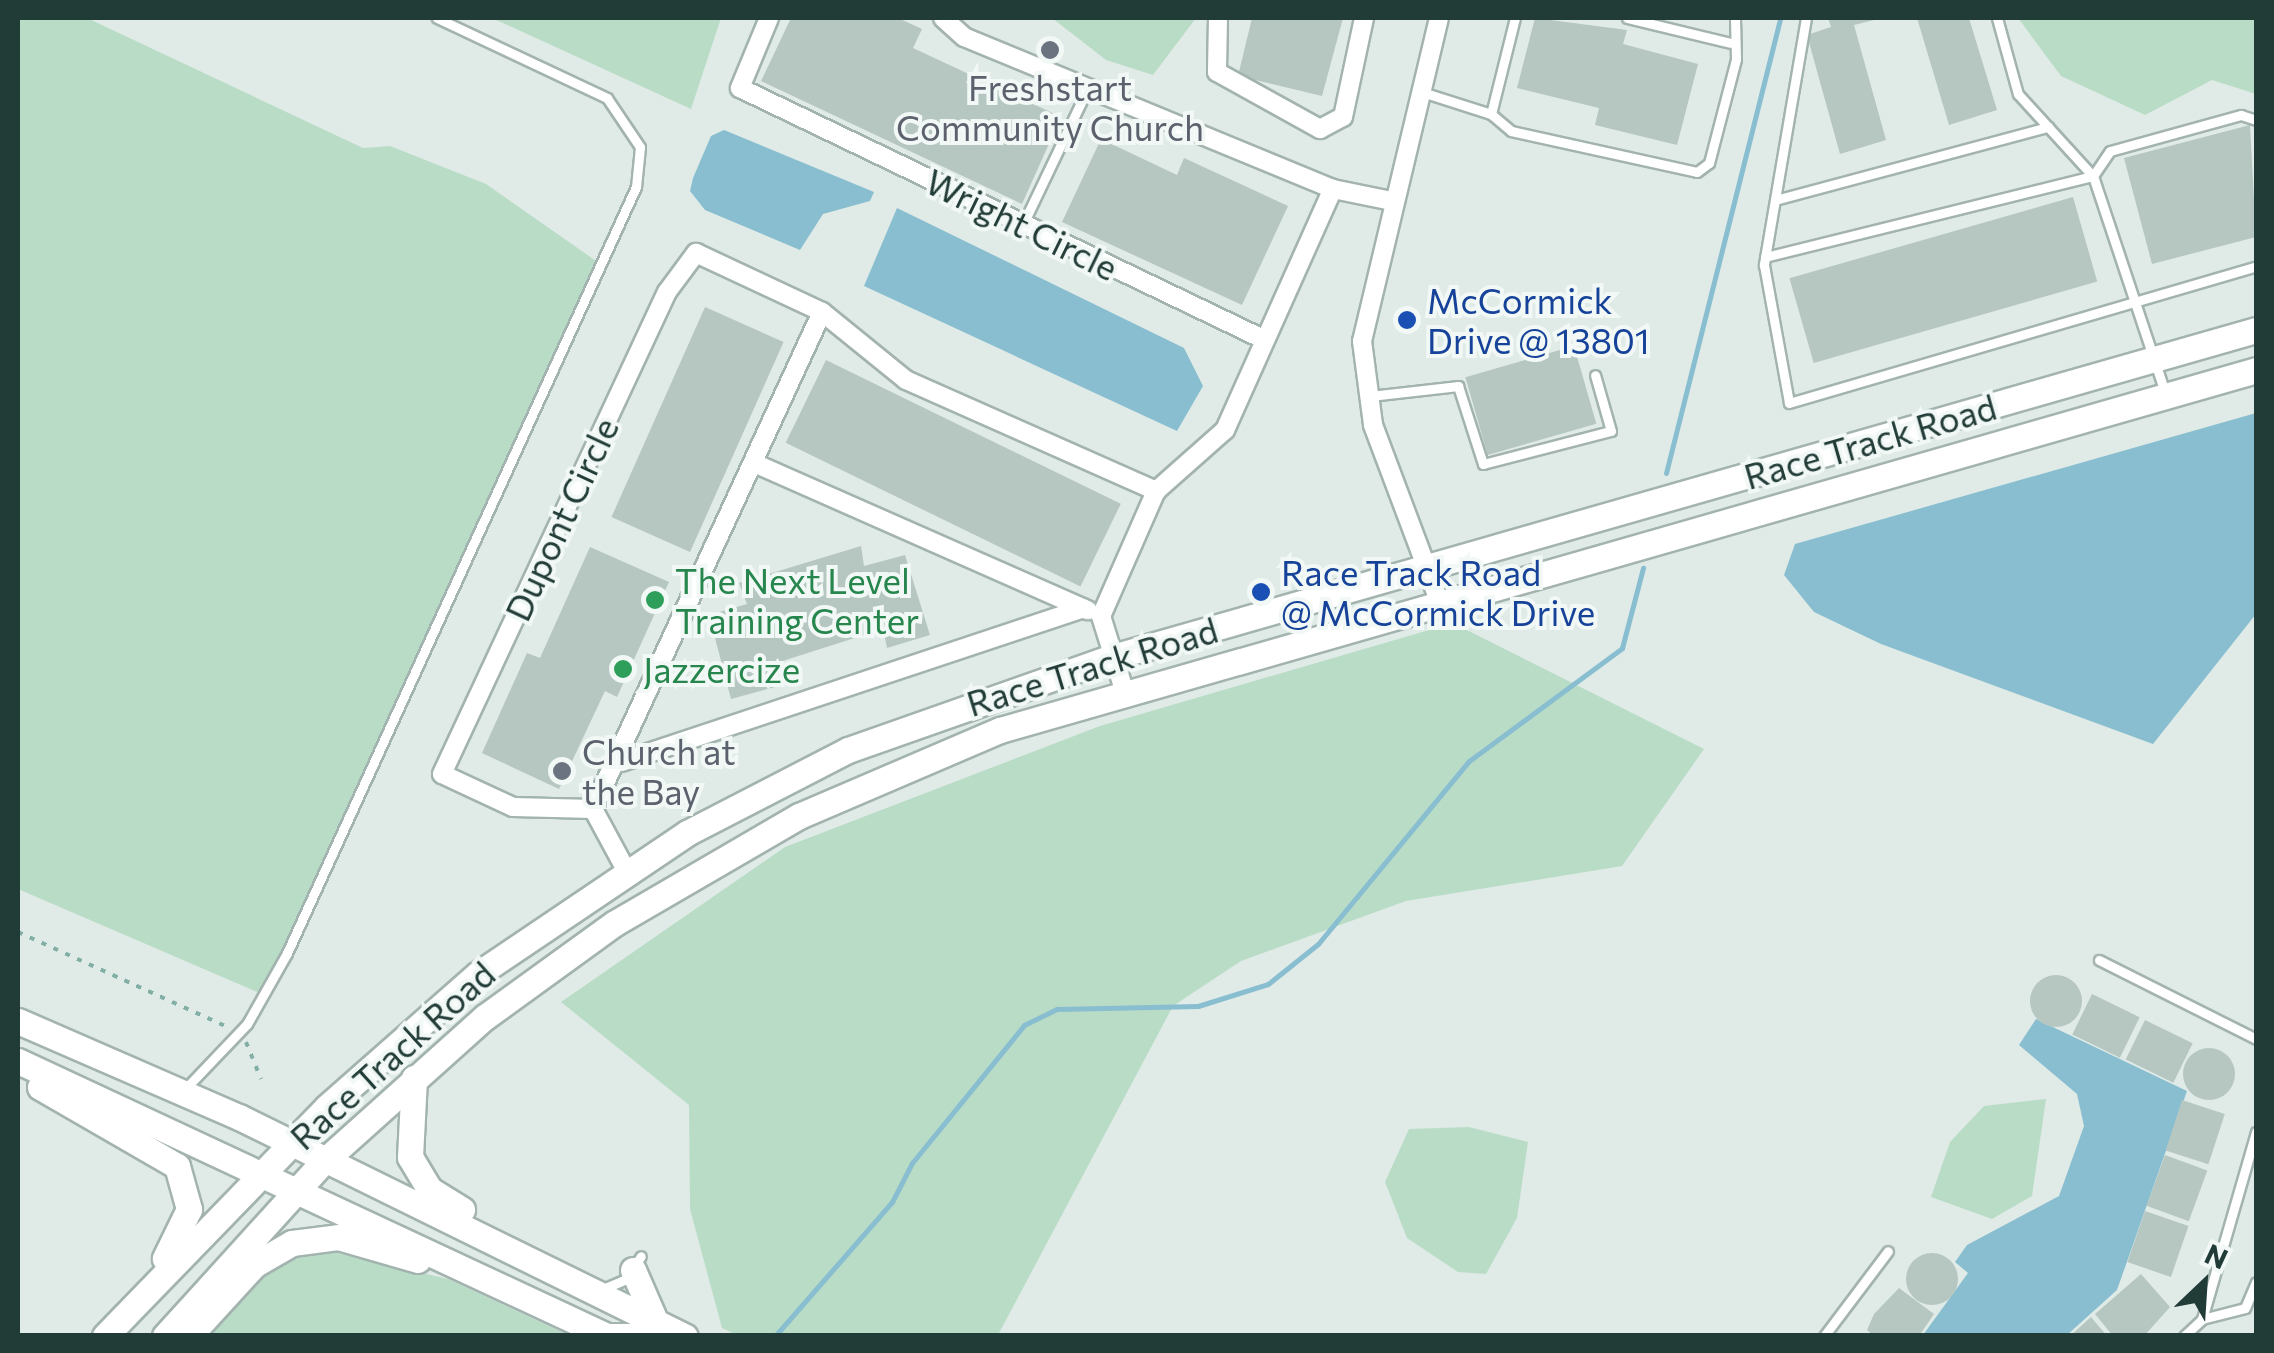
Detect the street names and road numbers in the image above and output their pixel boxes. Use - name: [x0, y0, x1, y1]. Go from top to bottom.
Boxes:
- street label: Wright Circle: [919, 160, 1125, 288]
- street label: Race Track Road: [1739, 385, 2001, 497]
- street label: Dupont Circle: [496, 411, 626, 627]
- street label: Race Track Road: [961, 608, 1223, 724]
- street label: Race Track Road: [281, 952, 503, 1158]

